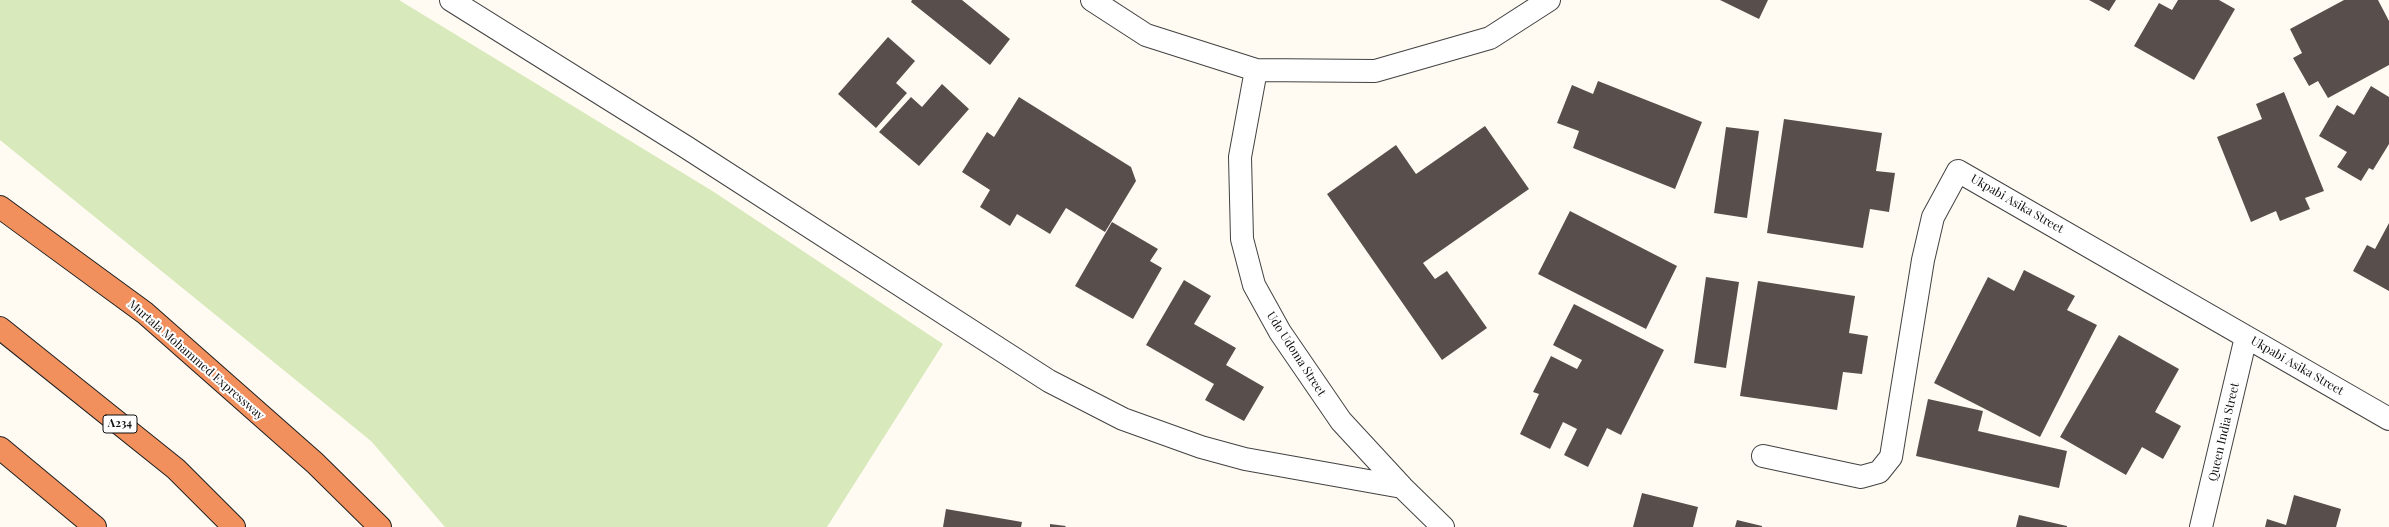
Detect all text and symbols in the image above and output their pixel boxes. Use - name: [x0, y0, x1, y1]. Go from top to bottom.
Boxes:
- street label: Ukpabi Asika Street: [1968, 172, 2066, 236]
- street label: Murtala Mohammed Expressway: [125, 297, 267, 423]
- street label: Udo Udoma Street: [1263, 309, 1329, 399]
- street label: Ukpabi Asika Street: [2248, 334, 2346, 398]
- street label: Queen India Street: [2206, 381, 2242, 483]
- road number: A234: [103, 415, 137, 433]

